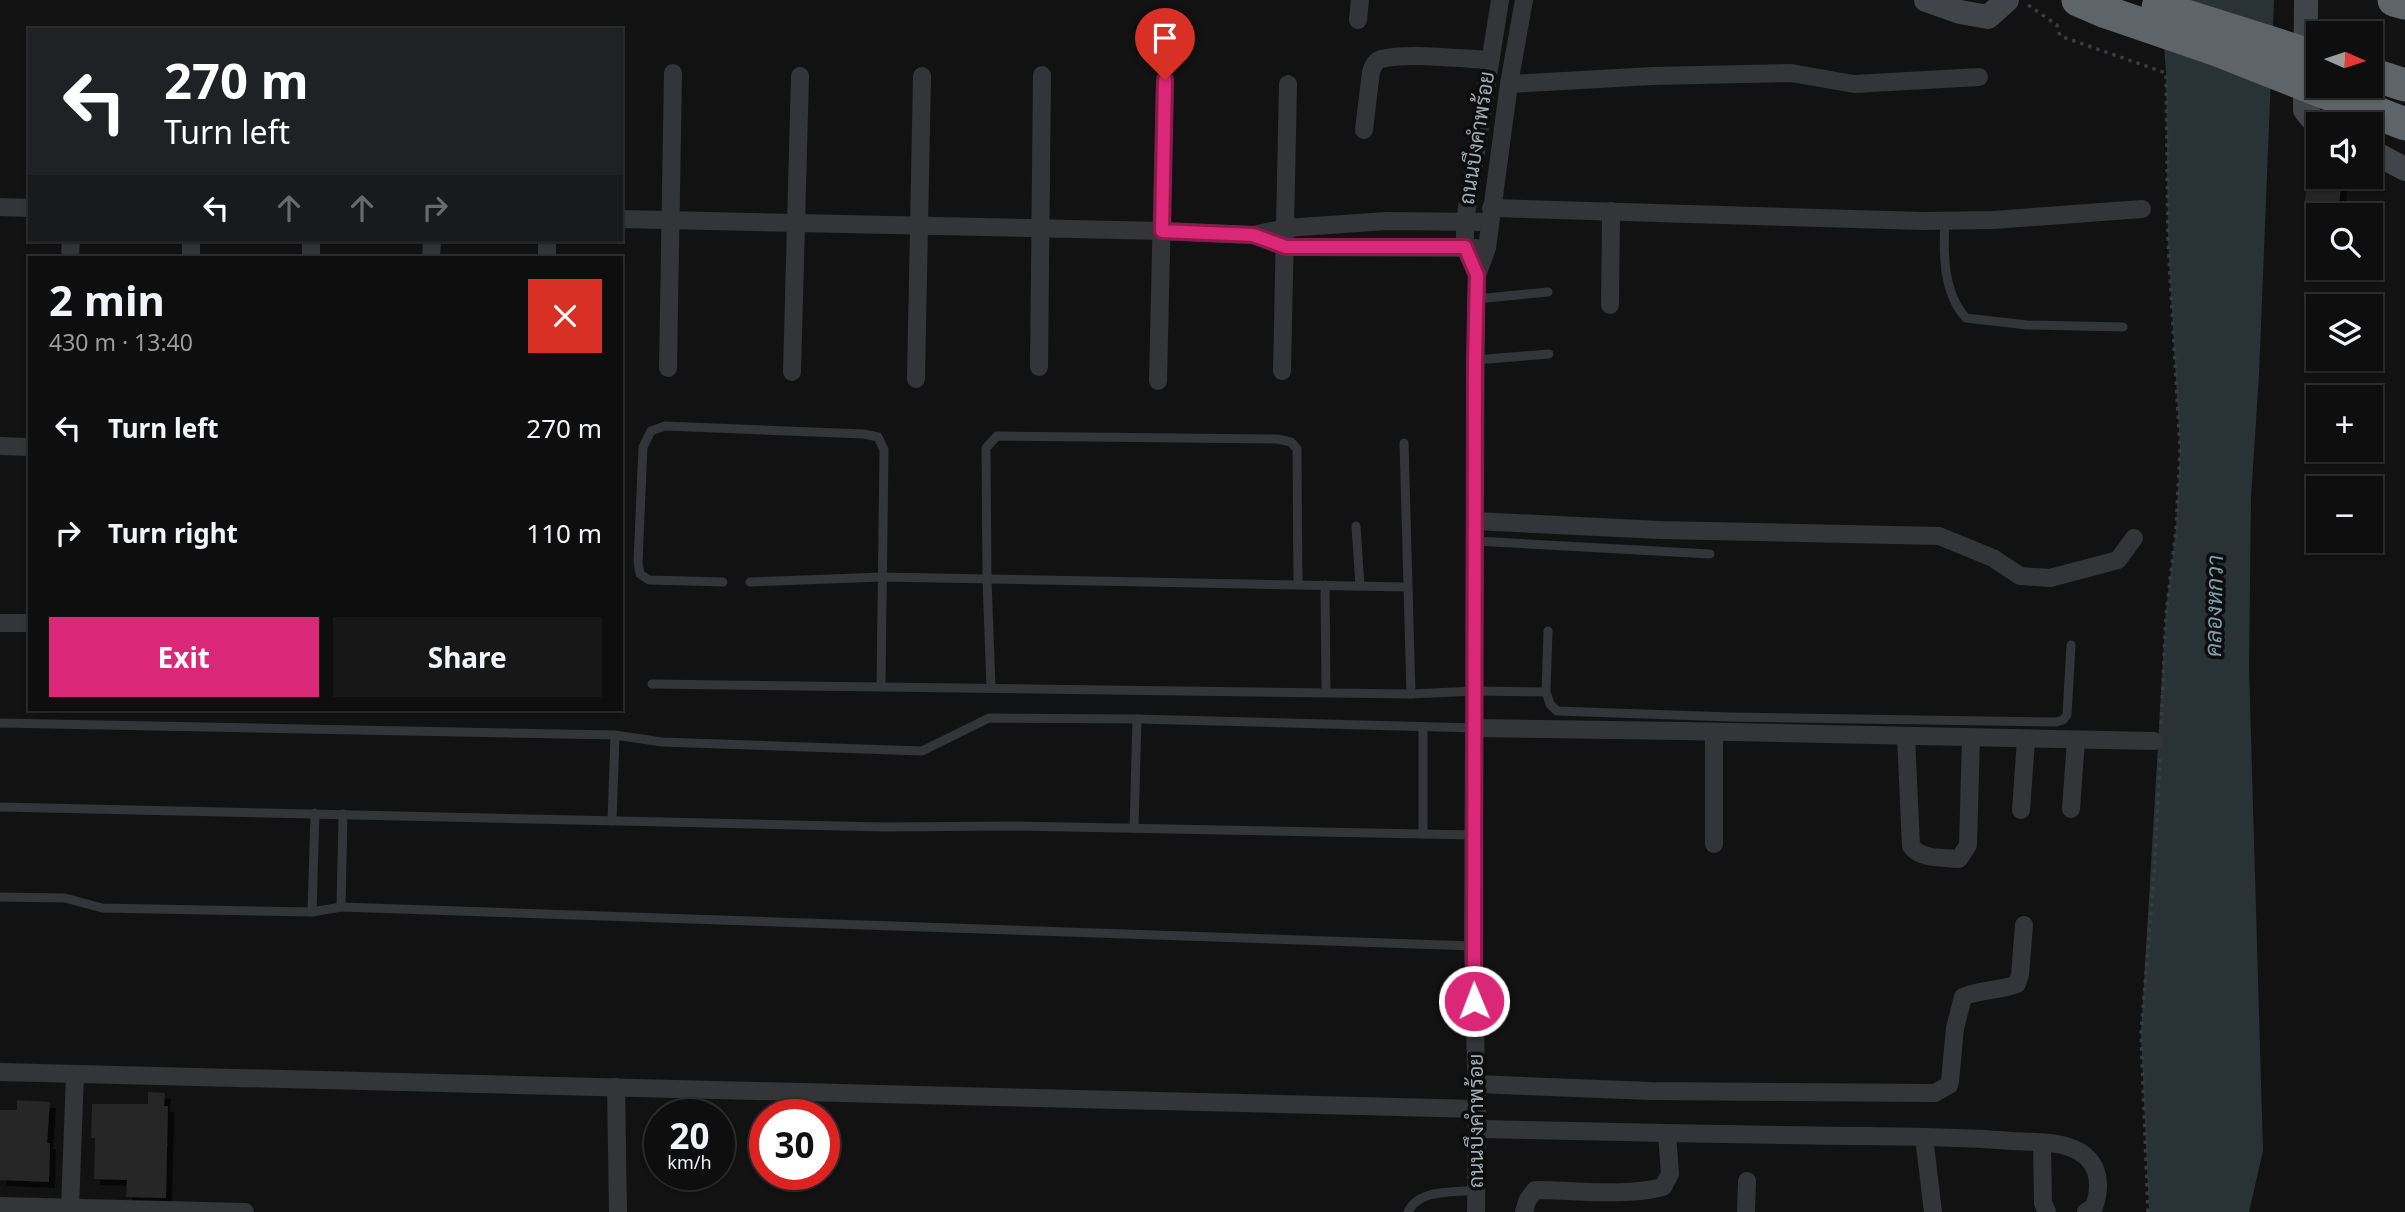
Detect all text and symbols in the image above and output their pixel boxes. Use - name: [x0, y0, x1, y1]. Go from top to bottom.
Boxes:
- pin: [1135, 8, 1195, 80]
- icon: arrive: [1146, 19, 1184, 57]
- north arrow: [2306, 21, 2384, 98]
- map controls: [2306, 21, 2383, 553]
- text: 270 m: [164, 47, 309, 113]
- icon: left: [49, 56, 140, 147]
- street label: ถนนบึงคำพร้อย: [1452, 69, 1500, 206]
- text: Turn left: [164, 110, 290, 153]
- button: sound: [2306, 112, 2383, 189]
- icon: left: [197, 189, 235, 227]
- icon: ahead: [270, 189, 308, 227]
- icon: ahead: [343, 189, 381, 227]
- icon: right: [416, 189, 454, 227]
- button: search: [2306, 203, 2383, 280]
- text: 2 min: [49, 271, 165, 328]
- button: close: [528, 279, 602, 353]
- button: layers: [2306, 294, 2383, 371]
- text: 430 m · 13:40: [49, 326, 193, 358]
- button: +: [2306, 385, 2383, 462]
- icon: left: [49, 409, 87, 447]
- text: Turn left: [108, 410, 219, 446]
- text: 270 m: [526, 410, 602, 446]
- button: −: [2306, 476, 2383, 553]
- icon: right: [49, 514, 87, 552]
- text: Turn right: [108, 515, 238, 551]
- text: 110 m: [526, 515, 602, 551]
- water label: คลองหกวา: [2196, 555, 2230, 657]
- button: Exit: [49, 617, 319, 697]
- button: Share: [333, 617, 602, 697]
- position arrow: [1437, 964, 1511, 1038]
- street label: ถนนบึงคำพร้อย: [1461, 1054, 1489, 1188]
- speed limit sign: 30: [749, 1099, 840, 1190]
- text: 20: [669, 1112, 710, 1159]
- text: km/h: [667, 1150, 712, 1174]

